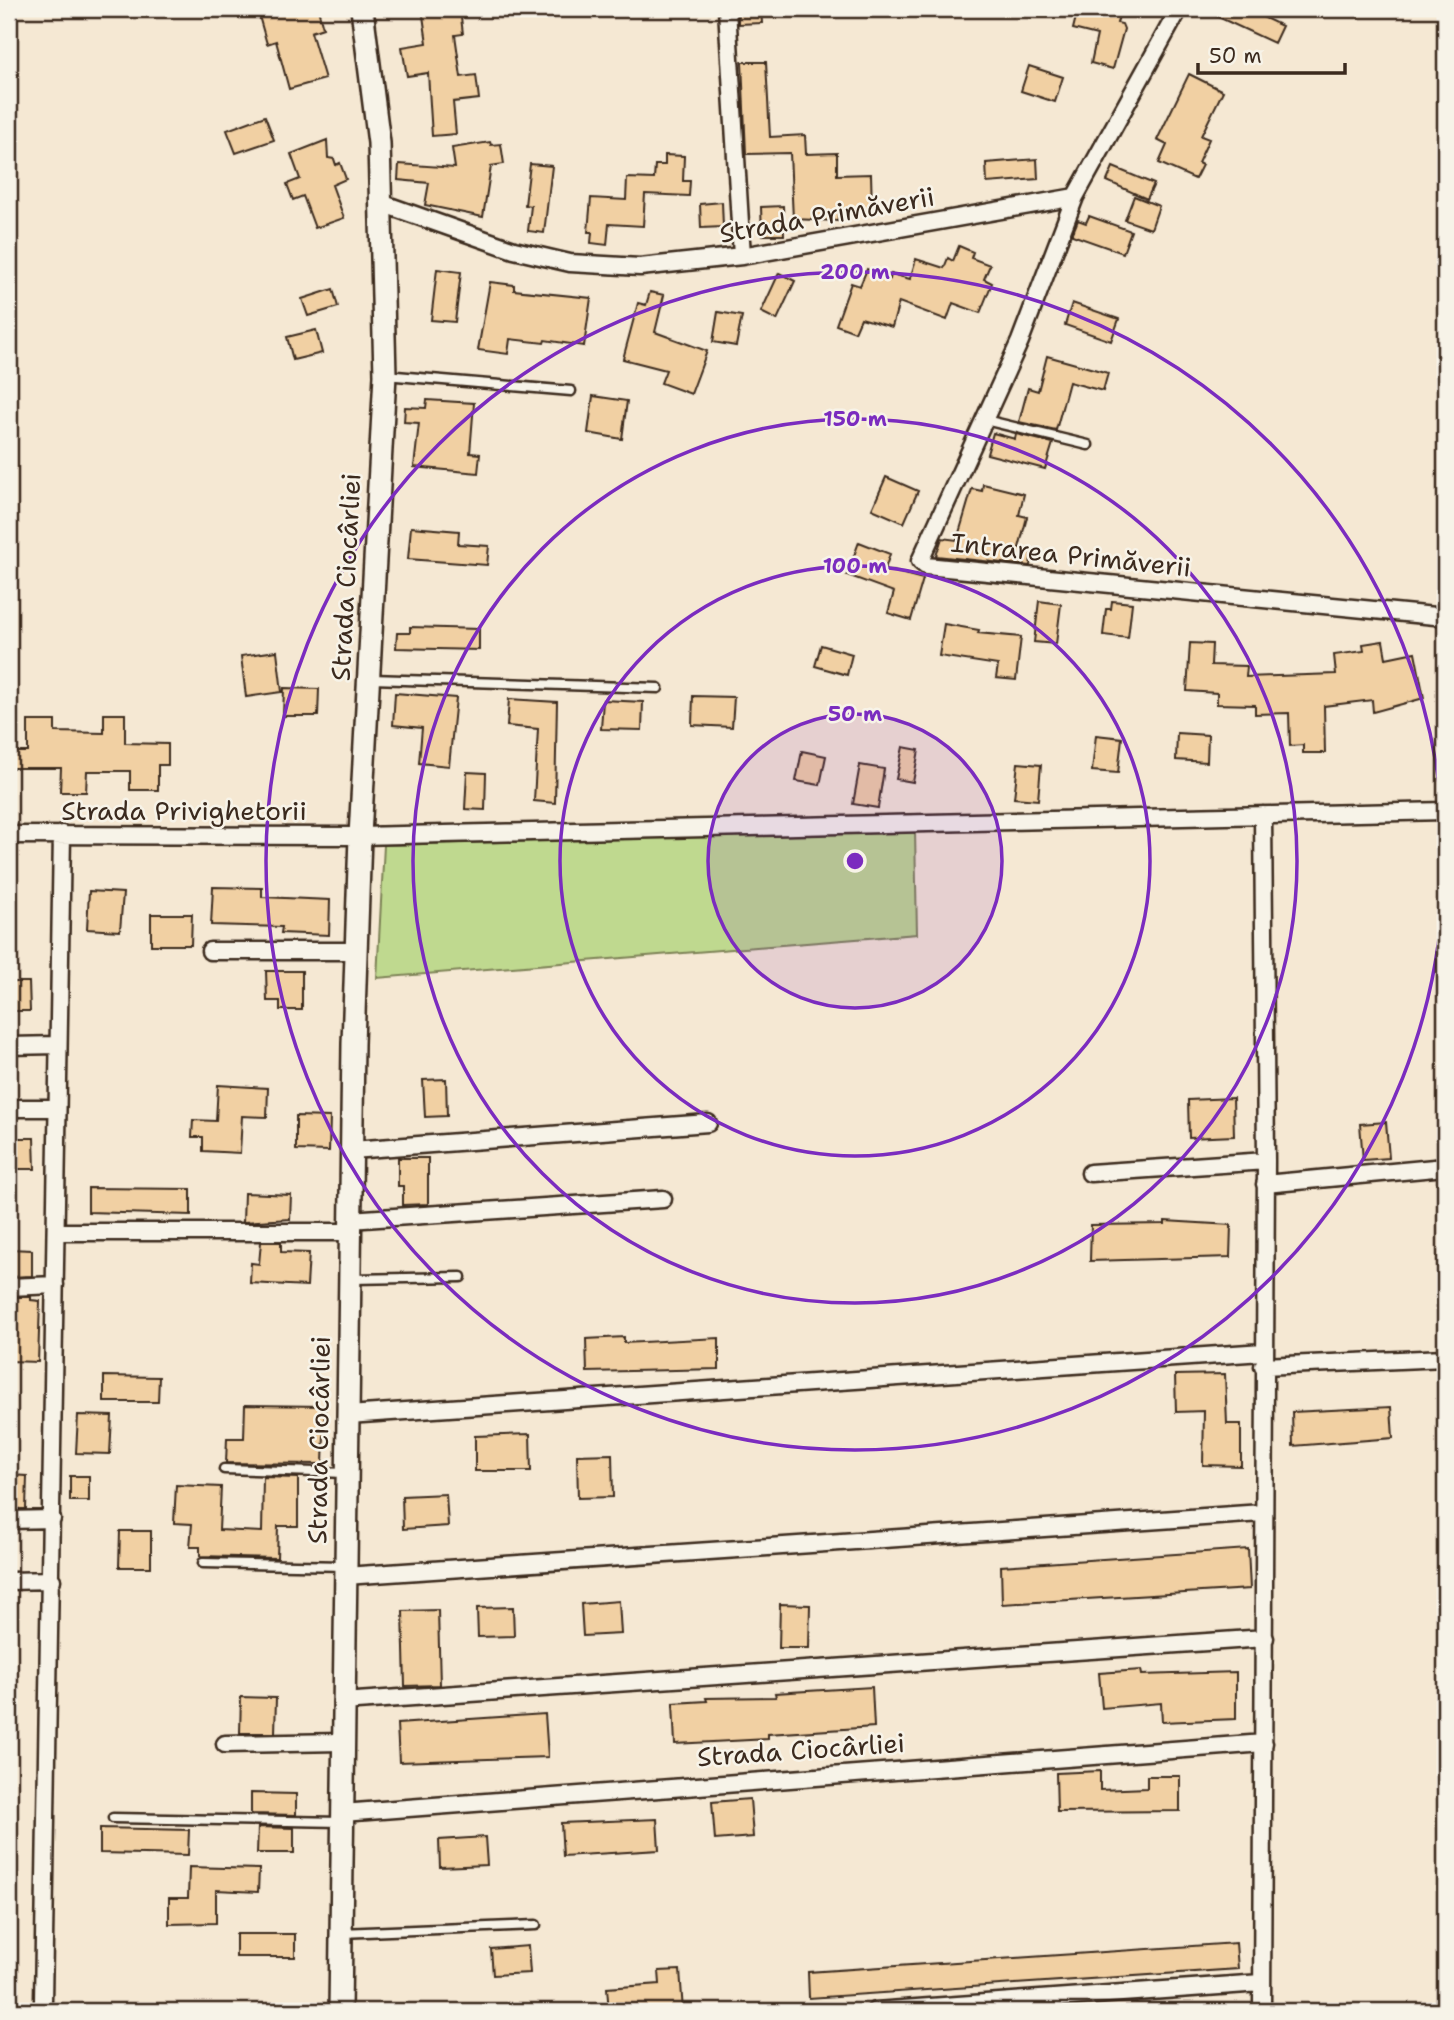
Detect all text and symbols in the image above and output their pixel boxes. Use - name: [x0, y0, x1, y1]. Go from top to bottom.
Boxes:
- scale bar: [1198, 32, 1346, 76]
- text: 50 m: [1209, 42, 1262, 70]
- street label: Strada Primăverii: [717, 178, 937, 251]
- text: 200 m: [820, 258, 890, 286]
- text: 150 m: [823, 405, 887, 433]
- street label: Strada Ciocârliei: [323, 472, 368, 682]
- street label: Intrarea Primăverii: [949, 524, 1193, 585]
- text: 100 m: [823, 552, 887, 580]
- text: 50 m: [828, 700, 882, 728]
- street label: Strada Privighetorii: [61, 793, 307, 828]
- centre of rings: [843, 849, 867, 873]
- street label: Strada Ciocârliei: [299, 1336, 338, 1544]
- street label: Strada Ciocârliei: [696, 1725, 906, 1774]

